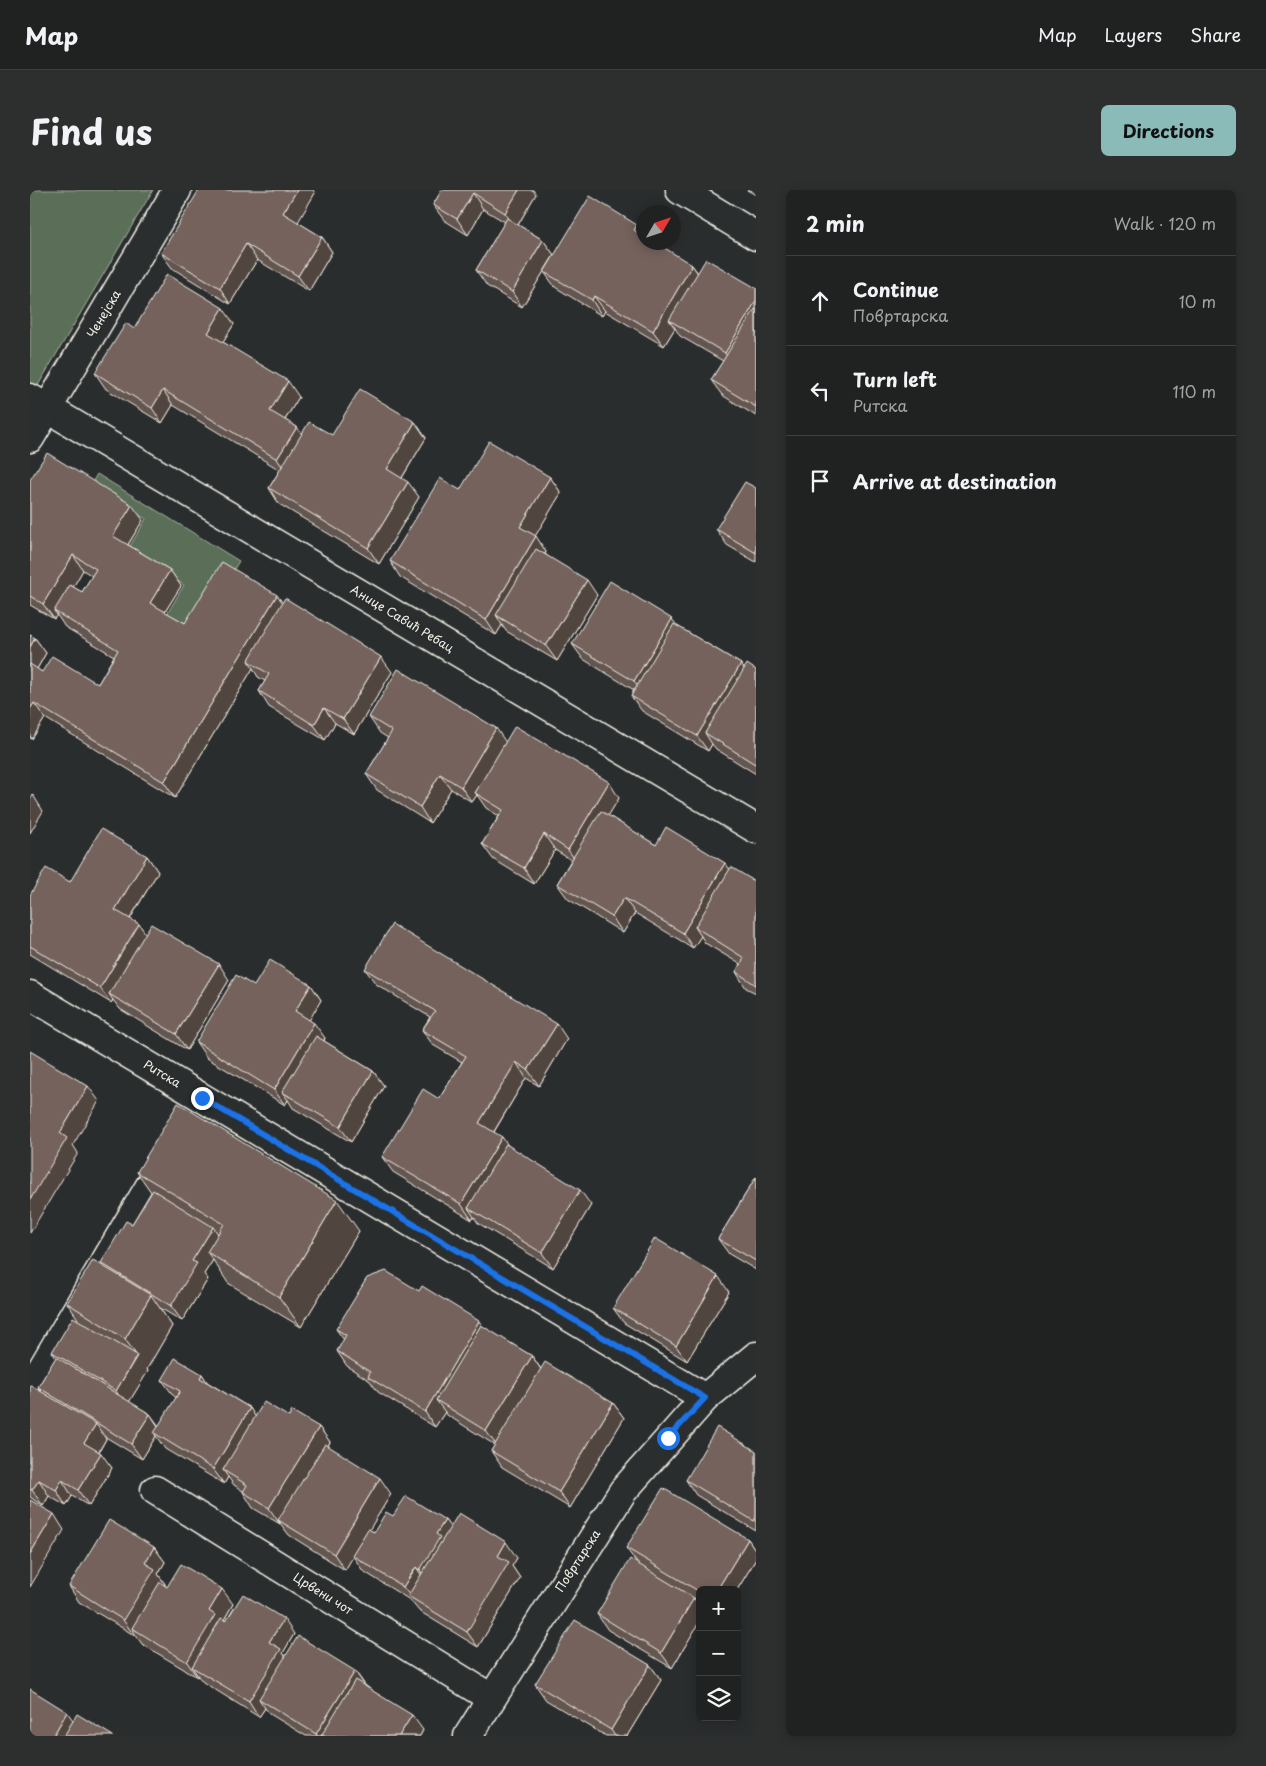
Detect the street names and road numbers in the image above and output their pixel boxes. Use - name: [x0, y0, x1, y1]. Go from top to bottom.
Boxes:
- street label: Ченејска: [82, 286, 125, 341]
- street label: Анице Савић Ребац: [347, 580, 458, 656]
- street label: Ритска: [140, 1055, 185, 1092]
- street label: Повртарска: [550, 1525, 604, 1595]
- street label: Црвени чот: [290, 1568, 357, 1619]

